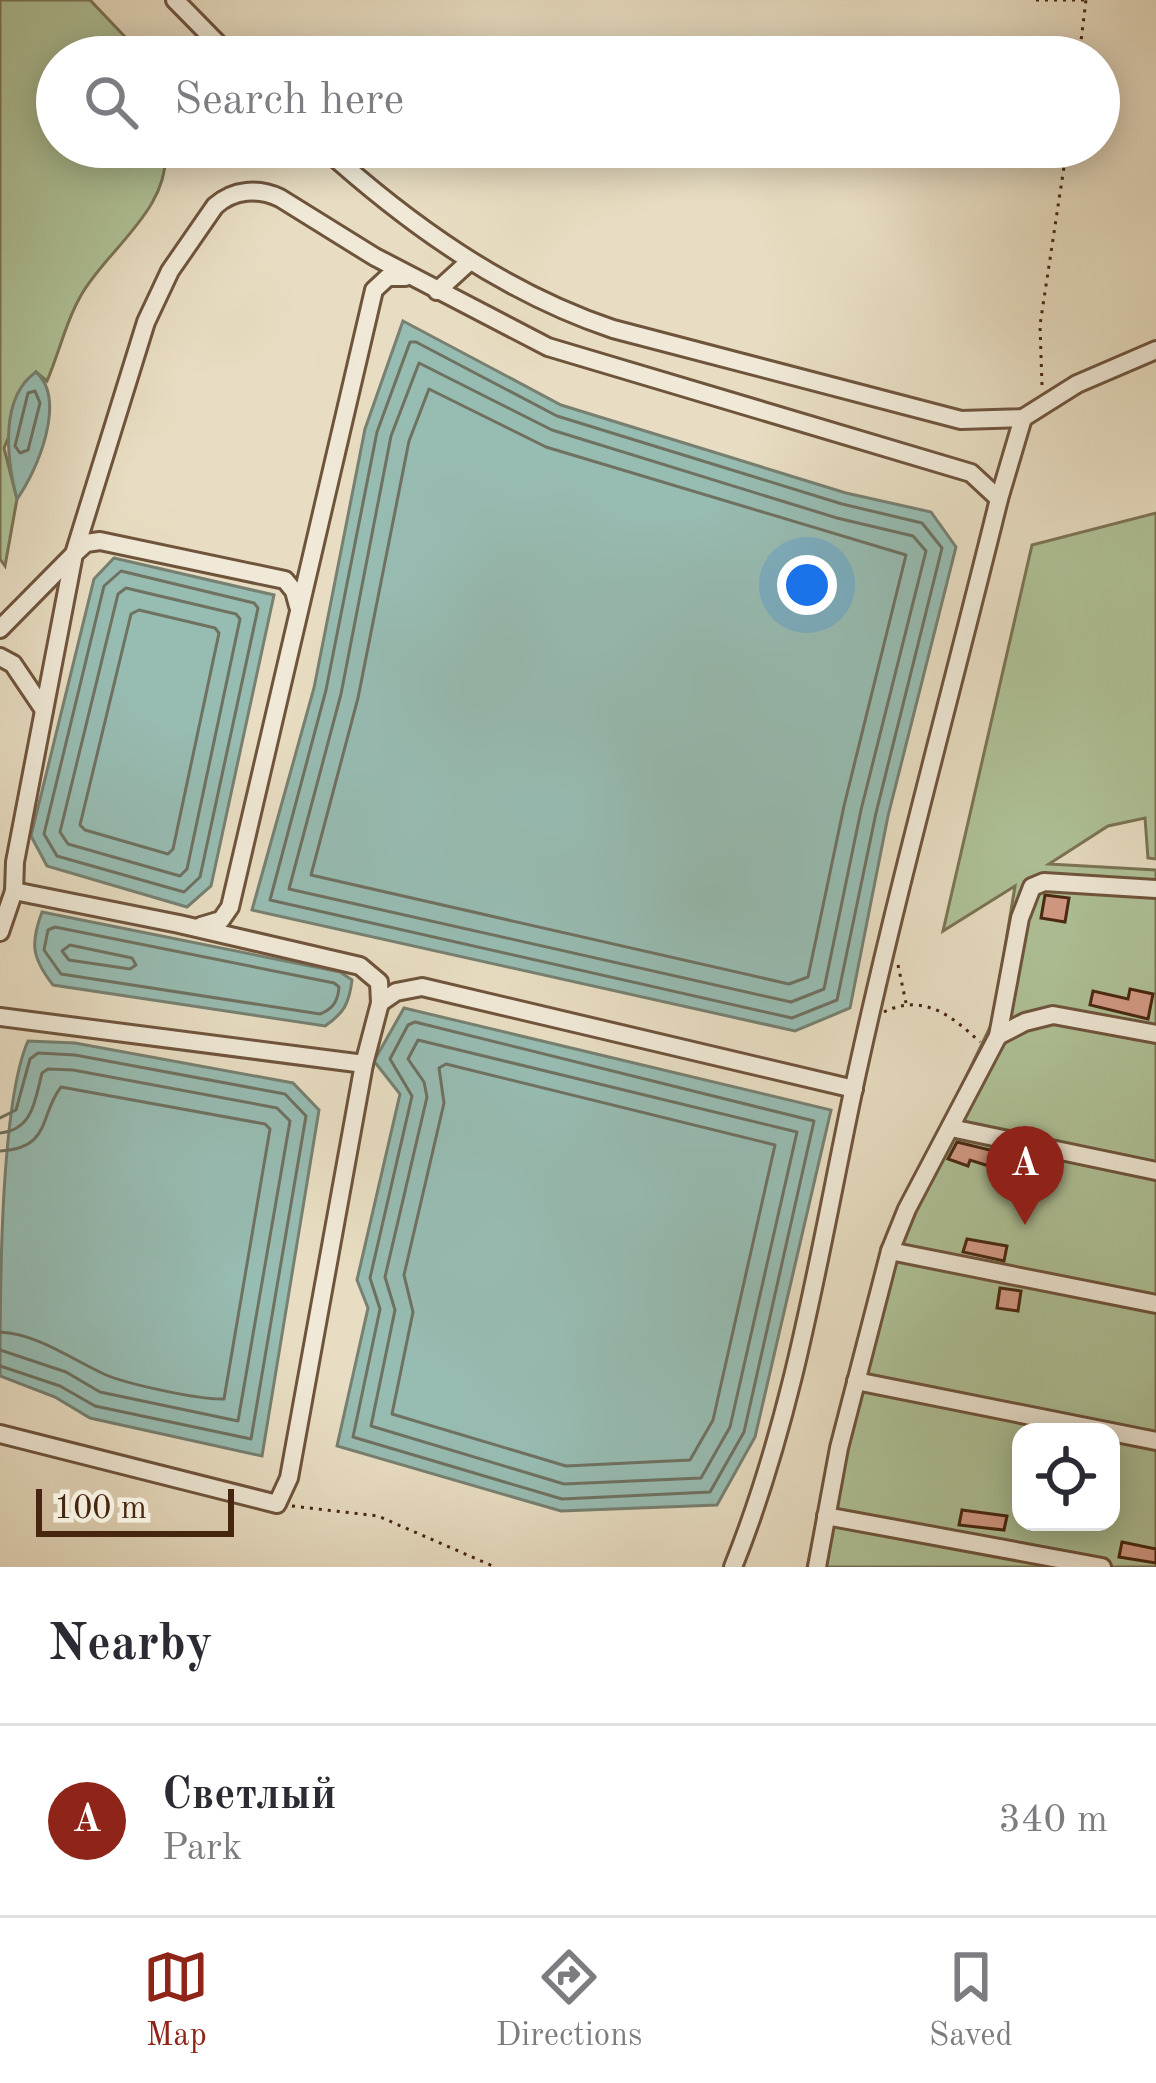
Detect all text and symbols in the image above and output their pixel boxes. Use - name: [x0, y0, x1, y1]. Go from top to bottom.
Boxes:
- search box: [36, 36, 1120, 168]
- icon: search: [78, 69, 144, 135]
- text: Search here: [174, 79, 404, 124]
- your location: [777, 555, 837, 615]
- pin: A: [986, 1126, 1064, 1225]
- map controls: [1012, 1423, 1120, 1531]
- button: locate: [1012, 1423, 1120, 1531]
- scale bar: [36, 1483, 234, 1536]
- text: 100 m: [54, 1493, 147, 1526]
- text: Nearby: [48, 1620, 213, 1671]
- text: Светлый: [162, 1774, 337, 1819]
- text: A: [72, 1801, 102, 1840]
- text: 340 m: [998, 1801, 1108, 1840]
- text: Park: [162, 1829, 242, 1868]
- tab: Map: [143, 1944, 209, 2057]
- tab: Directions: [496, 1944, 642, 2057]
- tab: Saved: [929, 1944, 1013, 2057]

